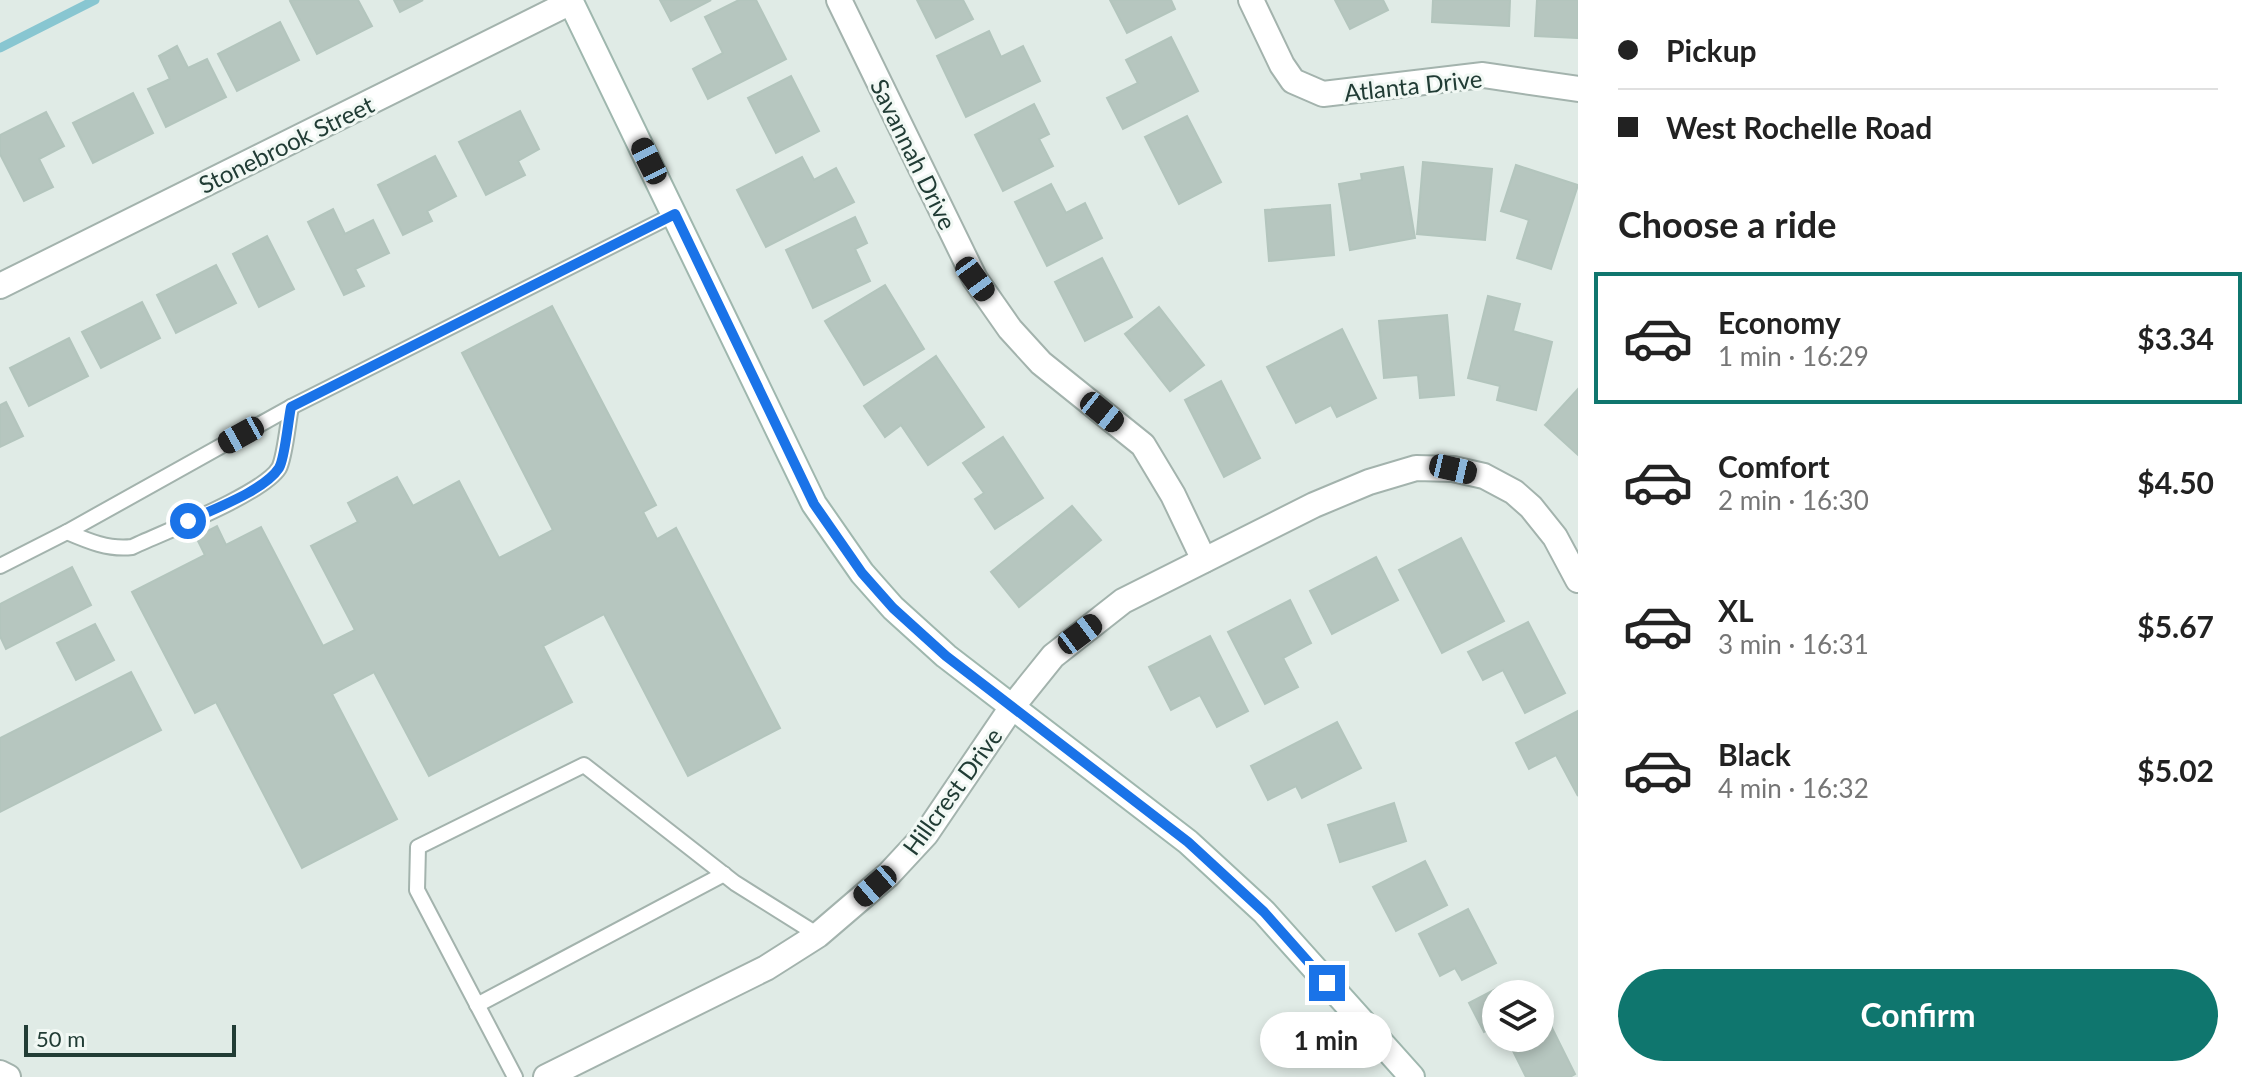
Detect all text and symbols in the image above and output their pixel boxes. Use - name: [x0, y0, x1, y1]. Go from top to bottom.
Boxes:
- text: Pickup: [1666, 32, 1757, 68]
- street label: Atlanta Drive: [1342, 63, 1484, 107]
- street label: Savannah Drive: [865, 74, 963, 234]
- street label: Stonebrook Street: [194, 89, 379, 199]
- text: West Rochelle Road: [1666, 109, 1932, 145]
- car: [628, 134, 670, 188]
- text: Choose a ride: [1618, 202, 1837, 246]
- car: [951, 253, 999, 305]
- icon: car: [1622, 302, 1694, 374]
- text: Economy: [1718, 304, 1841, 340]
- text: $3.34: [2137, 320, 2214, 356]
- text: 1 min · 16:29: [1718, 340, 1869, 372]
- car: [1076, 388, 1128, 436]
- car: [214, 413, 268, 457]
- icon: car: [1622, 446, 1694, 518]
- text: Comfort: [1718, 448, 1830, 484]
- car: [1427, 452, 1479, 486]
- text: $4.50: [2137, 464, 2214, 500]
- text: 2 min · 16:30: [1718, 484, 1869, 516]
- route start: [170, 503, 206, 539]
- icon: car: [1622, 590, 1694, 662]
- text: XL: [1718, 592, 1754, 628]
- text: $5.67: [2137, 608, 2214, 644]
- car: [1054, 610, 1106, 658]
- text: 3 min · 16:31: [1718, 628, 1869, 660]
- street label: Hillcrest Drive: [896, 722, 1008, 860]
- icon: car: [1622, 734, 1694, 806]
- text: Black: [1718, 736, 1791, 772]
- text: $5.02: [2137, 752, 2214, 788]
- text: 4 min · 16:32: [1718, 772, 1869, 804]
- car: [849, 861, 901, 911]
- route end: [1309, 965, 1345, 1001]
- button: Confirm: [1618, 969, 2218, 1061]
- map controls: [1482, 980, 1554, 1052]
- button: layers: [1482, 980, 1554, 1052]
- callout: 1 min: [1261, 1011, 1393, 1067]
- scale bar: [24, 1021, 236, 1057]
- text: 1 min: [1294, 1024, 1358, 1056]
- text: 50 m: [36, 1025, 85, 1052]

